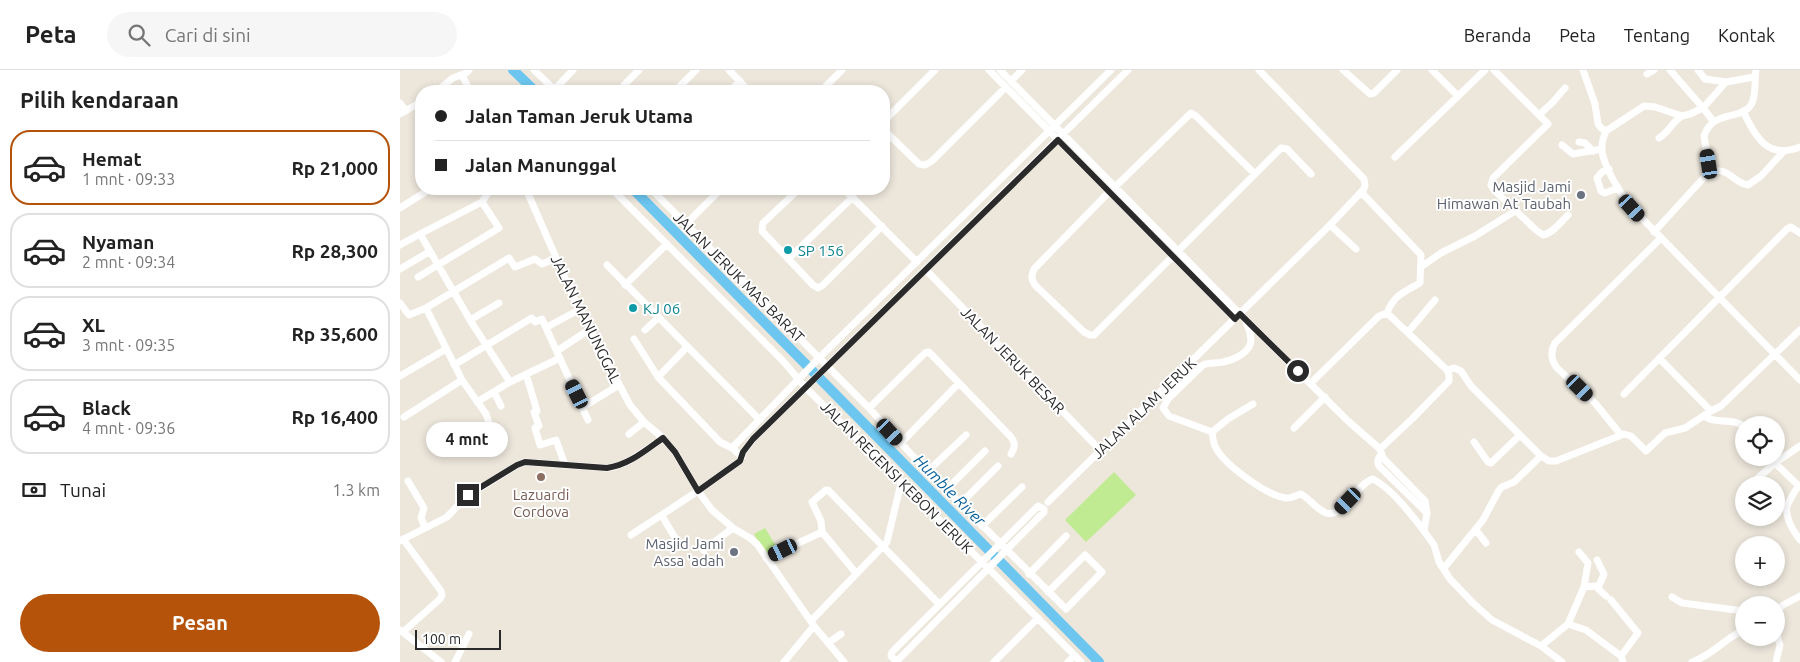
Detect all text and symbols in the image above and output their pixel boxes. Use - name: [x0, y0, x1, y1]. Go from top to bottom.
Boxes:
- search box: [107, 12, 457, 57]
- text: Peta: [25, 21, 77, 48]
- icon: search: [125, 21, 153, 49]
- text: Cari di sini: [165, 24, 251, 46]
- text: Beranda: [1464, 25, 1531, 45]
- text: Peta: [1559, 25, 1596, 45]
- text: Tentang: [1624, 25, 1690, 45]
- text: Kontak: [1718, 25, 1775, 45]
- text: Pilih kendaraan: [20, 87, 179, 112]
- text: Jalan Taman Jeruk Utama: [465, 105, 693, 127]
- icon: car: [22, 145, 67, 190]
- text: Hemat: [82, 148, 142, 170]
- car: [1699, 148, 1718, 180]
- text: Jalan Manunggal: [465, 154, 616, 176]
- text: Rp 21,000: [291, 157, 378, 179]
- text: 1 mnt · 09:33: [82, 170, 175, 188]
- place label: Masjid Jami Himawan At Taubah: [1437, 178, 1571, 212]
- marker: Masjid Jami Himawan At Taubah: [1575, 189, 1587, 201]
- car: [1616, 192, 1647, 224]
- street label: JALAN JERUK MAS BARAT: [670, 208, 808, 346]
- icon: car: [22, 228, 67, 273]
- text: Nyaman: [82, 231, 154, 253]
- text: Rp 28,300: [291, 240, 378, 262]
- place label: SP 156: [798, 242, 844, 259]
- marker: SP 156: [782, 244, 794, 256]
- street label: JALAN MANUNGGAL: [548, 252, 625, 386]
- text: 2 mnt · 09:34: [82, 253, 175, 271]
- place label: KJ 06: [643, 300, 680, 317]
- marker: KJ 06: [627, 302, 639, 314]
- street label: JALAN JERUK BESAR: [958, 303, 1068, 417]
- icon: car: [22, 311, 67, 356]
- text: XL: [82, 314, 105, 336]
- text: Rp 35,600: [291, 323, 378, 345]
- text: 3 mnt · 09:35: [82, 336, 175, 354]
- street label: JALAN ALAM JERUK: [1089, 354, 1199, 462]
- route start: [1287, 360, 1309, 382]
- car: [1564, 372, 1595, 404]
- car: [563, 377, 590, 411]
- icon: car: [22, 394, 67, 439]
- text: Black: [82, 397, 131, 419]
- street label: JALAN REGENSI KEBON JERUK: [817, 397, 977, 557]
- text: Rp 16,400: [291, 406, 378, 428]
- car: [874, 416, 905, 448]
- map controls: [1735, 416, 1785, 646]
- button: locate: [1735, 416, 1785, 466]
- text: 4 mnt · 09:36: [82, 419, 175, 437]
- callout: 4 mnt: [427, 422, 509, 458]
- text: 4 mnt: [446, 430, 488, 448]
- water label: Humble River: [911, 451, 990, 530]
- marker: Lazuardi Cordova: [535, 471, 547, 483]
- icon: cash: [20, 476, 48, 504]
- button: layers: [1735, 476, 1785, 526]
- text: Tunai: [60, 479, 106, 501]
- text: 1.3 km: [332, 481, 380, 499]
- route end: [457, 484, 479, 506]
- car: [1332, 485, 1363, 517]
- place label: Lazuardi Cordova: [513, 486, 569, 520]
- place label: Masjid Jami Assa 'adah: [646, 535, 724, 569]
- button: +: [1735, 536, 1785, 586]
- car: [766, 537, 799, 563]
- marker: Masjid Jami Assa 'adah: [728, 546, 740, 558]
- button: Pesan: [20, 594, 380, 652]
- button: −: [1735, 596, 1785, 646]
- scale bar: [415, 627, 501, 650]
- text: 100 m: [422, 631, 461, 647]

